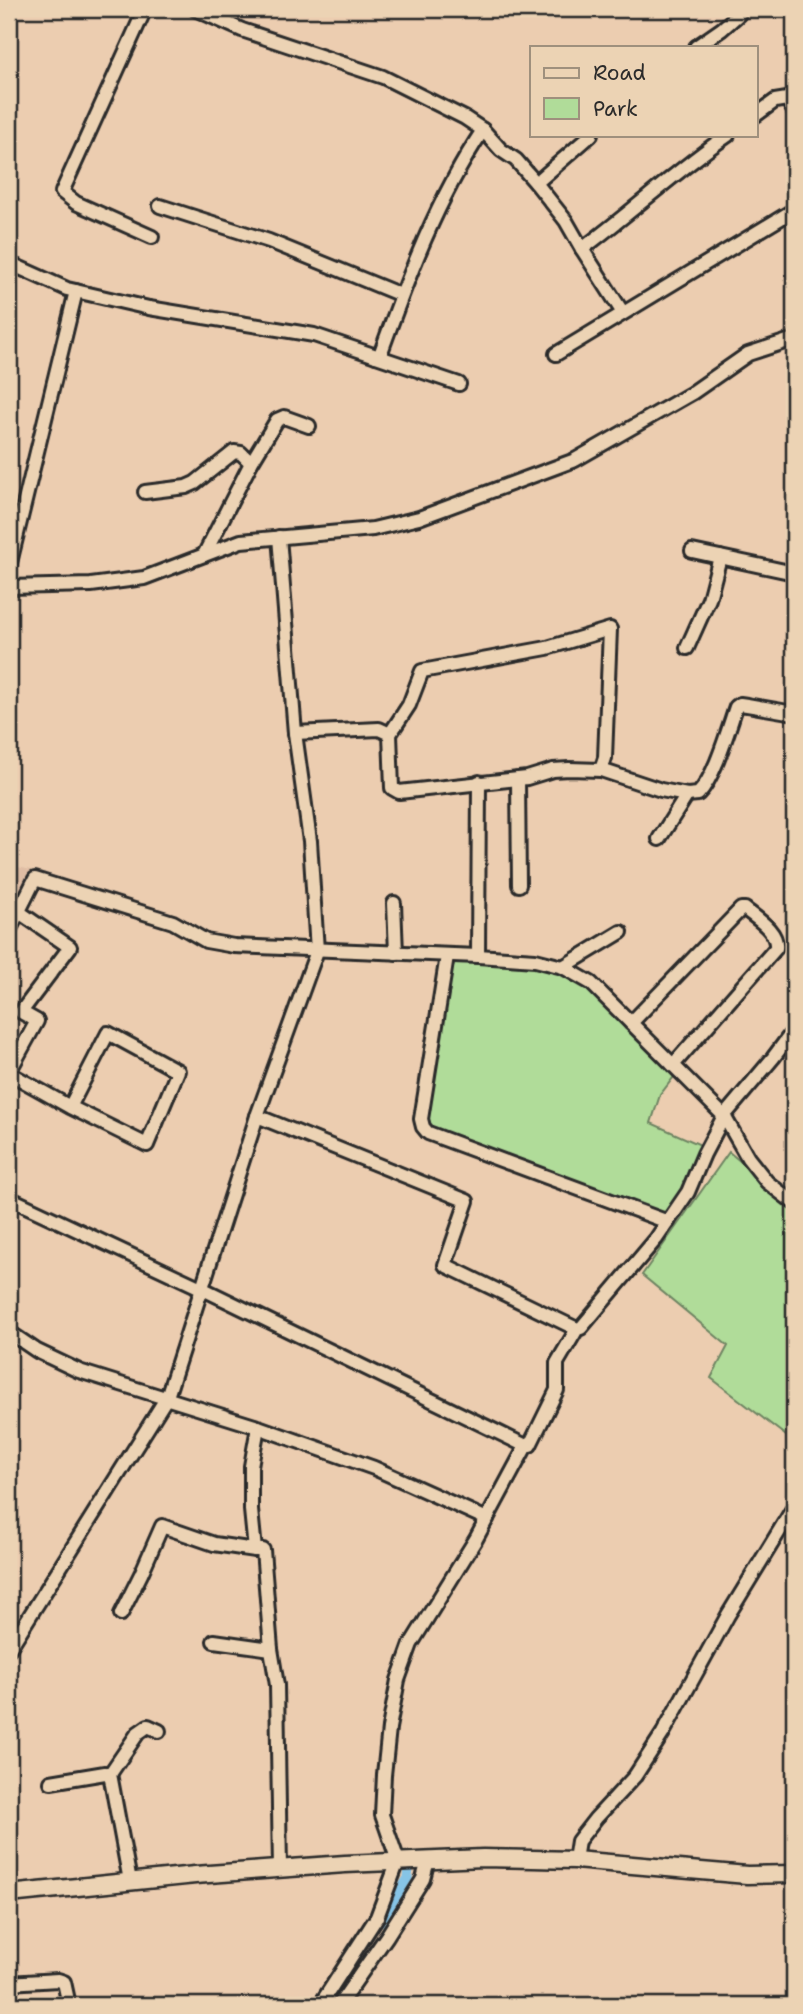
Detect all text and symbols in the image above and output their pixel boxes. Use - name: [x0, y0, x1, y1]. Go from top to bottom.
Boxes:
- legend: [530, 46, 758, 136]
- text: Road: [593, 59, 646, 87]
- text: Park: [593, 95, 638, 123]

